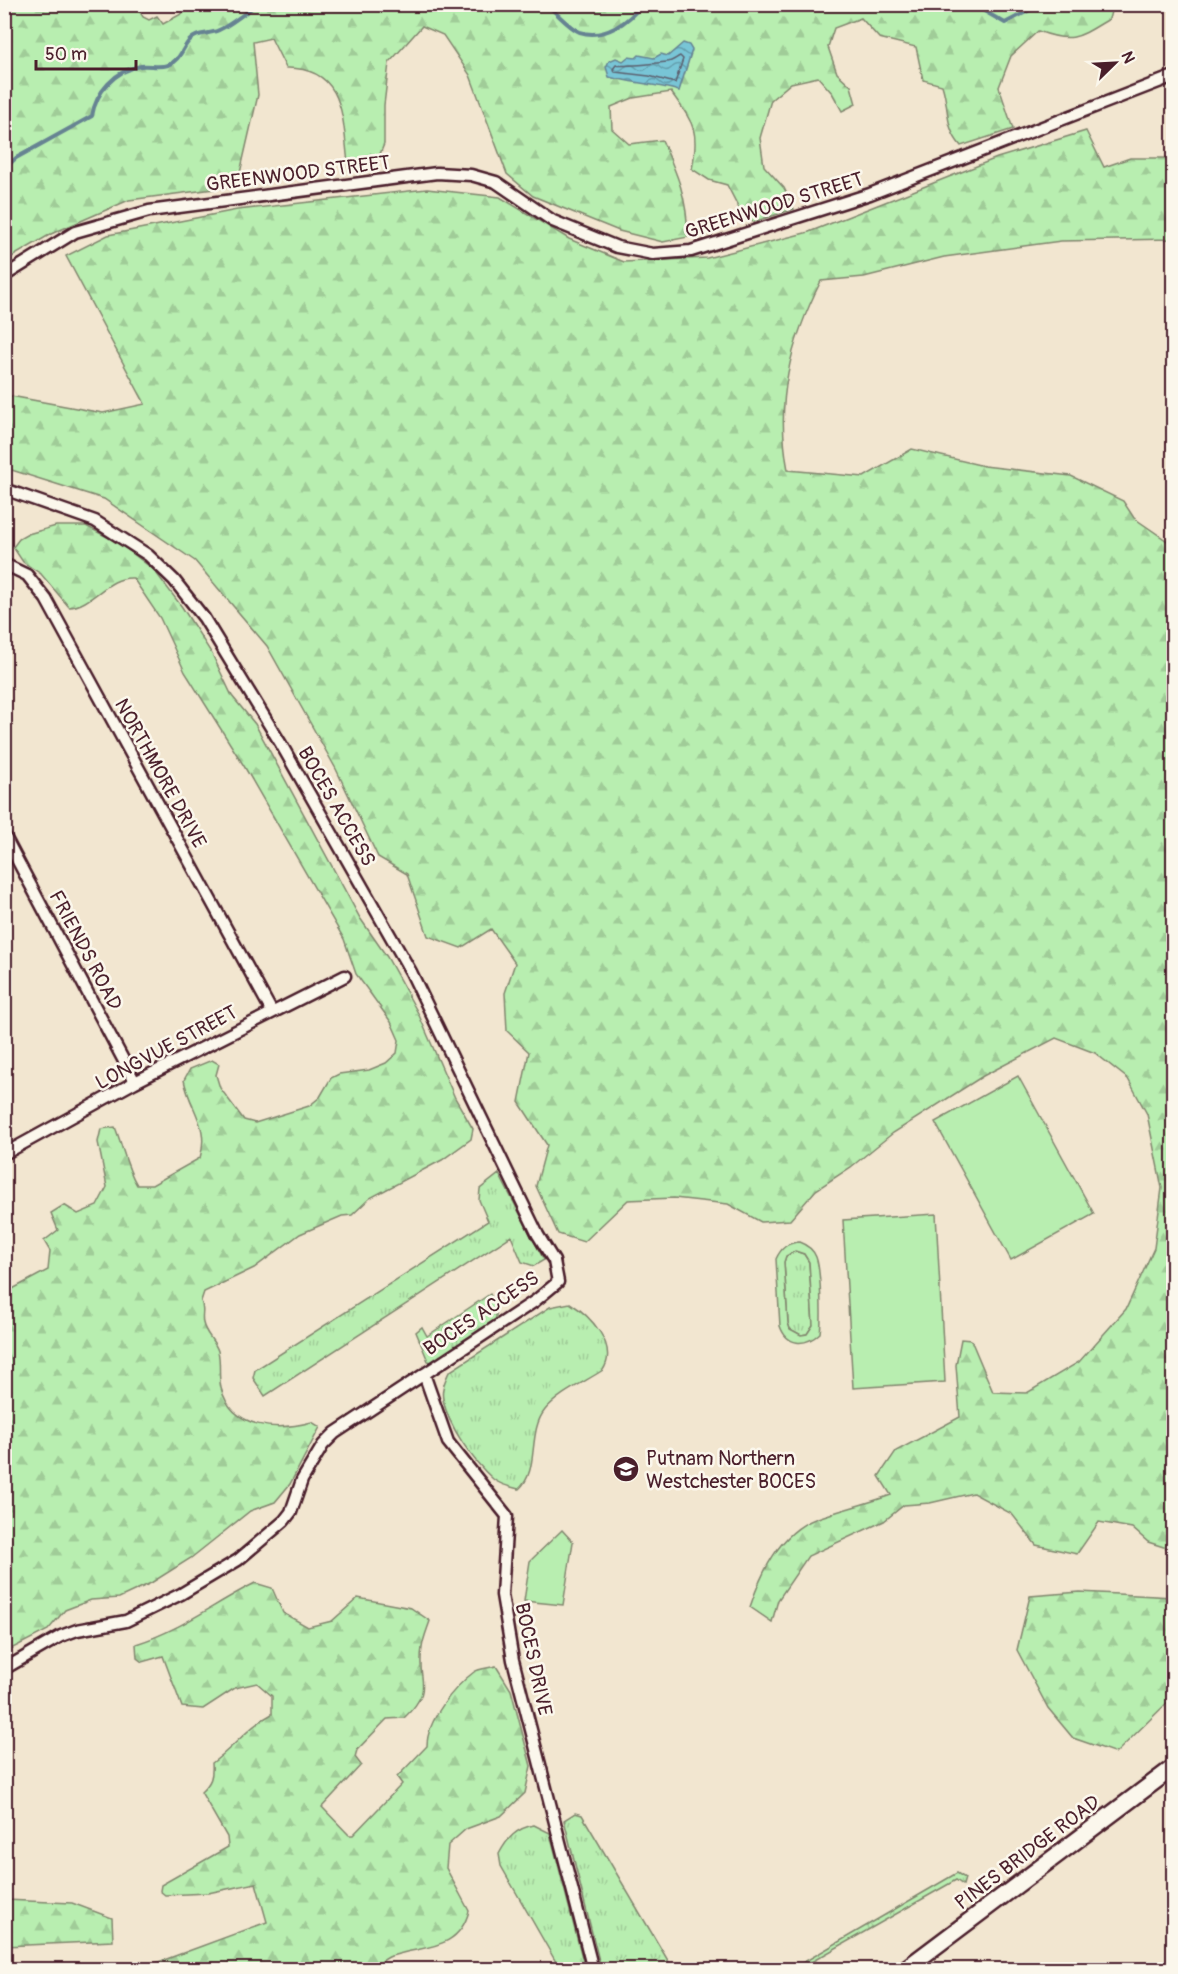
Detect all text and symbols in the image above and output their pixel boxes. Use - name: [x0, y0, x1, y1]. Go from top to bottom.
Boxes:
- scale bar: [36, 33, 136, 71]
- north arrow: [1085, 33, 1145, 93]
- text: 50 m: [45, 43, 87, 66]
- text: N: [1116, 48, 1139, 66]
- street label: GREENWOOD STREET: [205, 150, 391, 197]
- street label: GREENWOOD STREET: [682, 166, 866, 245]
- street label: NORTHMORE DRIVE: [109, 694, 212, 852]
- street label: BOCES ACCESS: [292, 742, 381, 871]
- street label: FRIENDS ROAD: [44, 886, 128, 1014]
- street label: LONGVUE STREET: [91, 1000, 241, 1095]
- street label: BOCES ACCESS: [419, 1266, 544, 1361]
- place label: Putnam Northern Westchester BOCES: [646, 1446, 816, 1494]
- school or university icon: Putnam Northern Westchester BOCES: [611, 1454, 641, 1484]
- street label: BOCES DRIVE: [509, 1600, 558, 1718]
- street label: PINES BRIDGE ROAD: [950, 1790, 1105, 1915]

